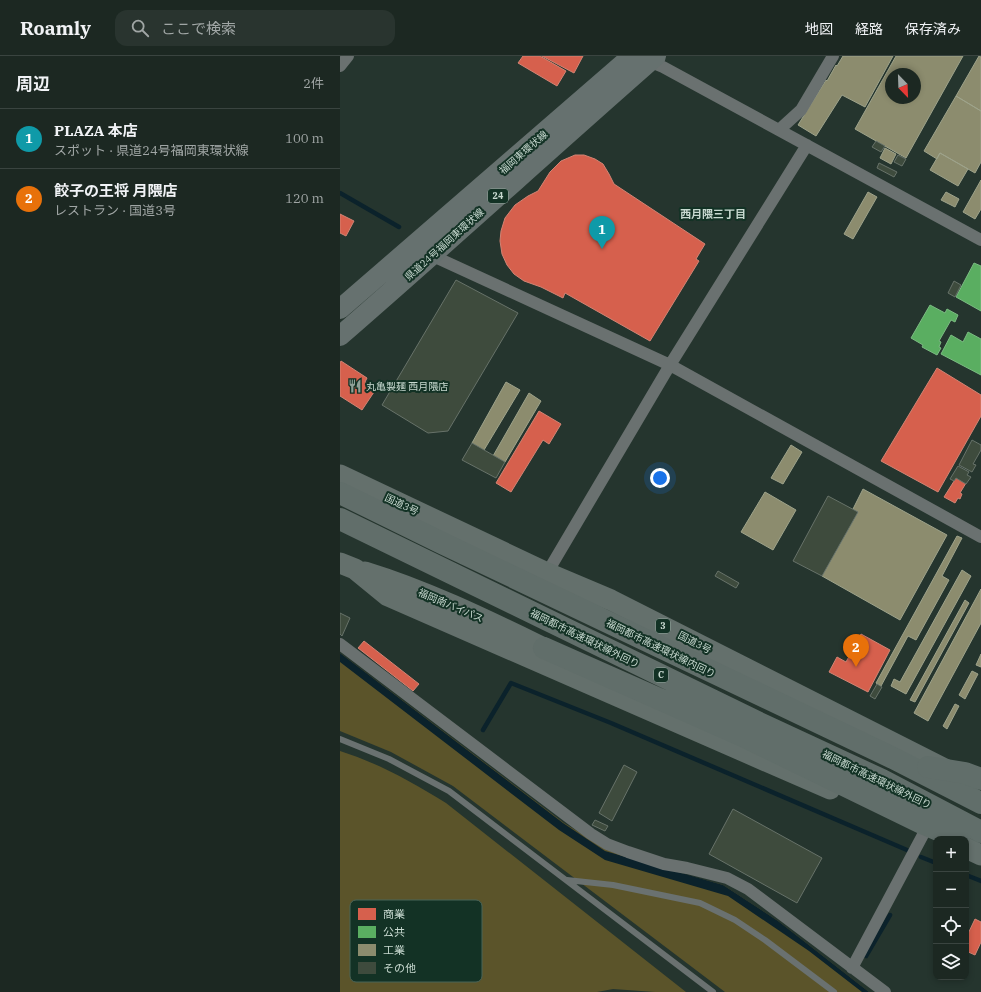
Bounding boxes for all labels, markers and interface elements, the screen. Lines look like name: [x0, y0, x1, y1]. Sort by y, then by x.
search box: [115, 10, 395, 46]
text: Roamly: [20, 16, 91, 40]
icon: search: [129, 17, 151, 39]
text: ここで検索: [161, 19, 236, 38]
text: 地図: [805, 20, 833, 38]
text: 経路: [855, 20, 883, 38]
text: 保存済み: [905, 20, 961, 38]
north arrow: [885, 68, 921, 104]
text: 周辺: [16, 73, 50, 95]
text: 2件: [303, 75, 324, 92]
text: PLAZA 本店: [54, 121, 138, 140]
street label: 福岡東環状線: [496, 128, 550, 177]
text: 1: [25, 130, 33, 147]
text: 100 m: [285, 130, 324, 147]
text: スポット · 県道24号福岡東環状線: [54, 142, 249, 159]
text: 餃子の王将 月隈店: [54, 181, 177, 200]
road number: 24: [488, 189, 508, 203]
text: 2: [25, 190, 33, 207]
text: 120 m: [285, 190, 324, 207]
text: レストラン · 国道3号: [54, 202, 176, 219]
street label: 県道24号福岡東環状線: [402, 205, 487, 283]
district label: 西月隈三丁目: [680, 207, 746, 221]
pin: 1: [589, 216, 615, 249]
restaurant icon: 丸亀製麺 西月隈店: [347, 378, 363, 394]
place label: 丸亀製麺 西月隈店: [366, 380, 448, 393]
your location: [650, 468, 670, 488]
street label: 国道3号: [383, 491, 421, 518]
street label: 福岡南バイパス: [416, 586, 485, 625]
street label: 福岡都市高速環状線外回り: [528, 606, 642, 671]
street label: 福岡都市高速環状線内回り: [604, 616, 718, 681]
road number: 3: [656, 619, 670, 633]
street label: 国道3号: [676, 628, 714, 656]
pin: 2: [843, 634, 869, 667]
road number: C: [654, 668, 668, 682]
street label: 福岡都市高速環状線外回り: [820, 747, 934, 812]
map controls: [933, 836, 969, 980]
button: +: [933, 836, 969, 872]
button: −: [933, 872, 969, 908]
legend: [350, 900, 482, 982]
text: 商業: [383, 907, 405, 921]
button: locate: [933, 908, 969, 944]
text: 公共: [383, 925, 405, 939]
text: 工業: [383, 943, 405, 957]
button: layers: [933, 944, 969, 980]
text: その他: [383, 961, 416, 975]

